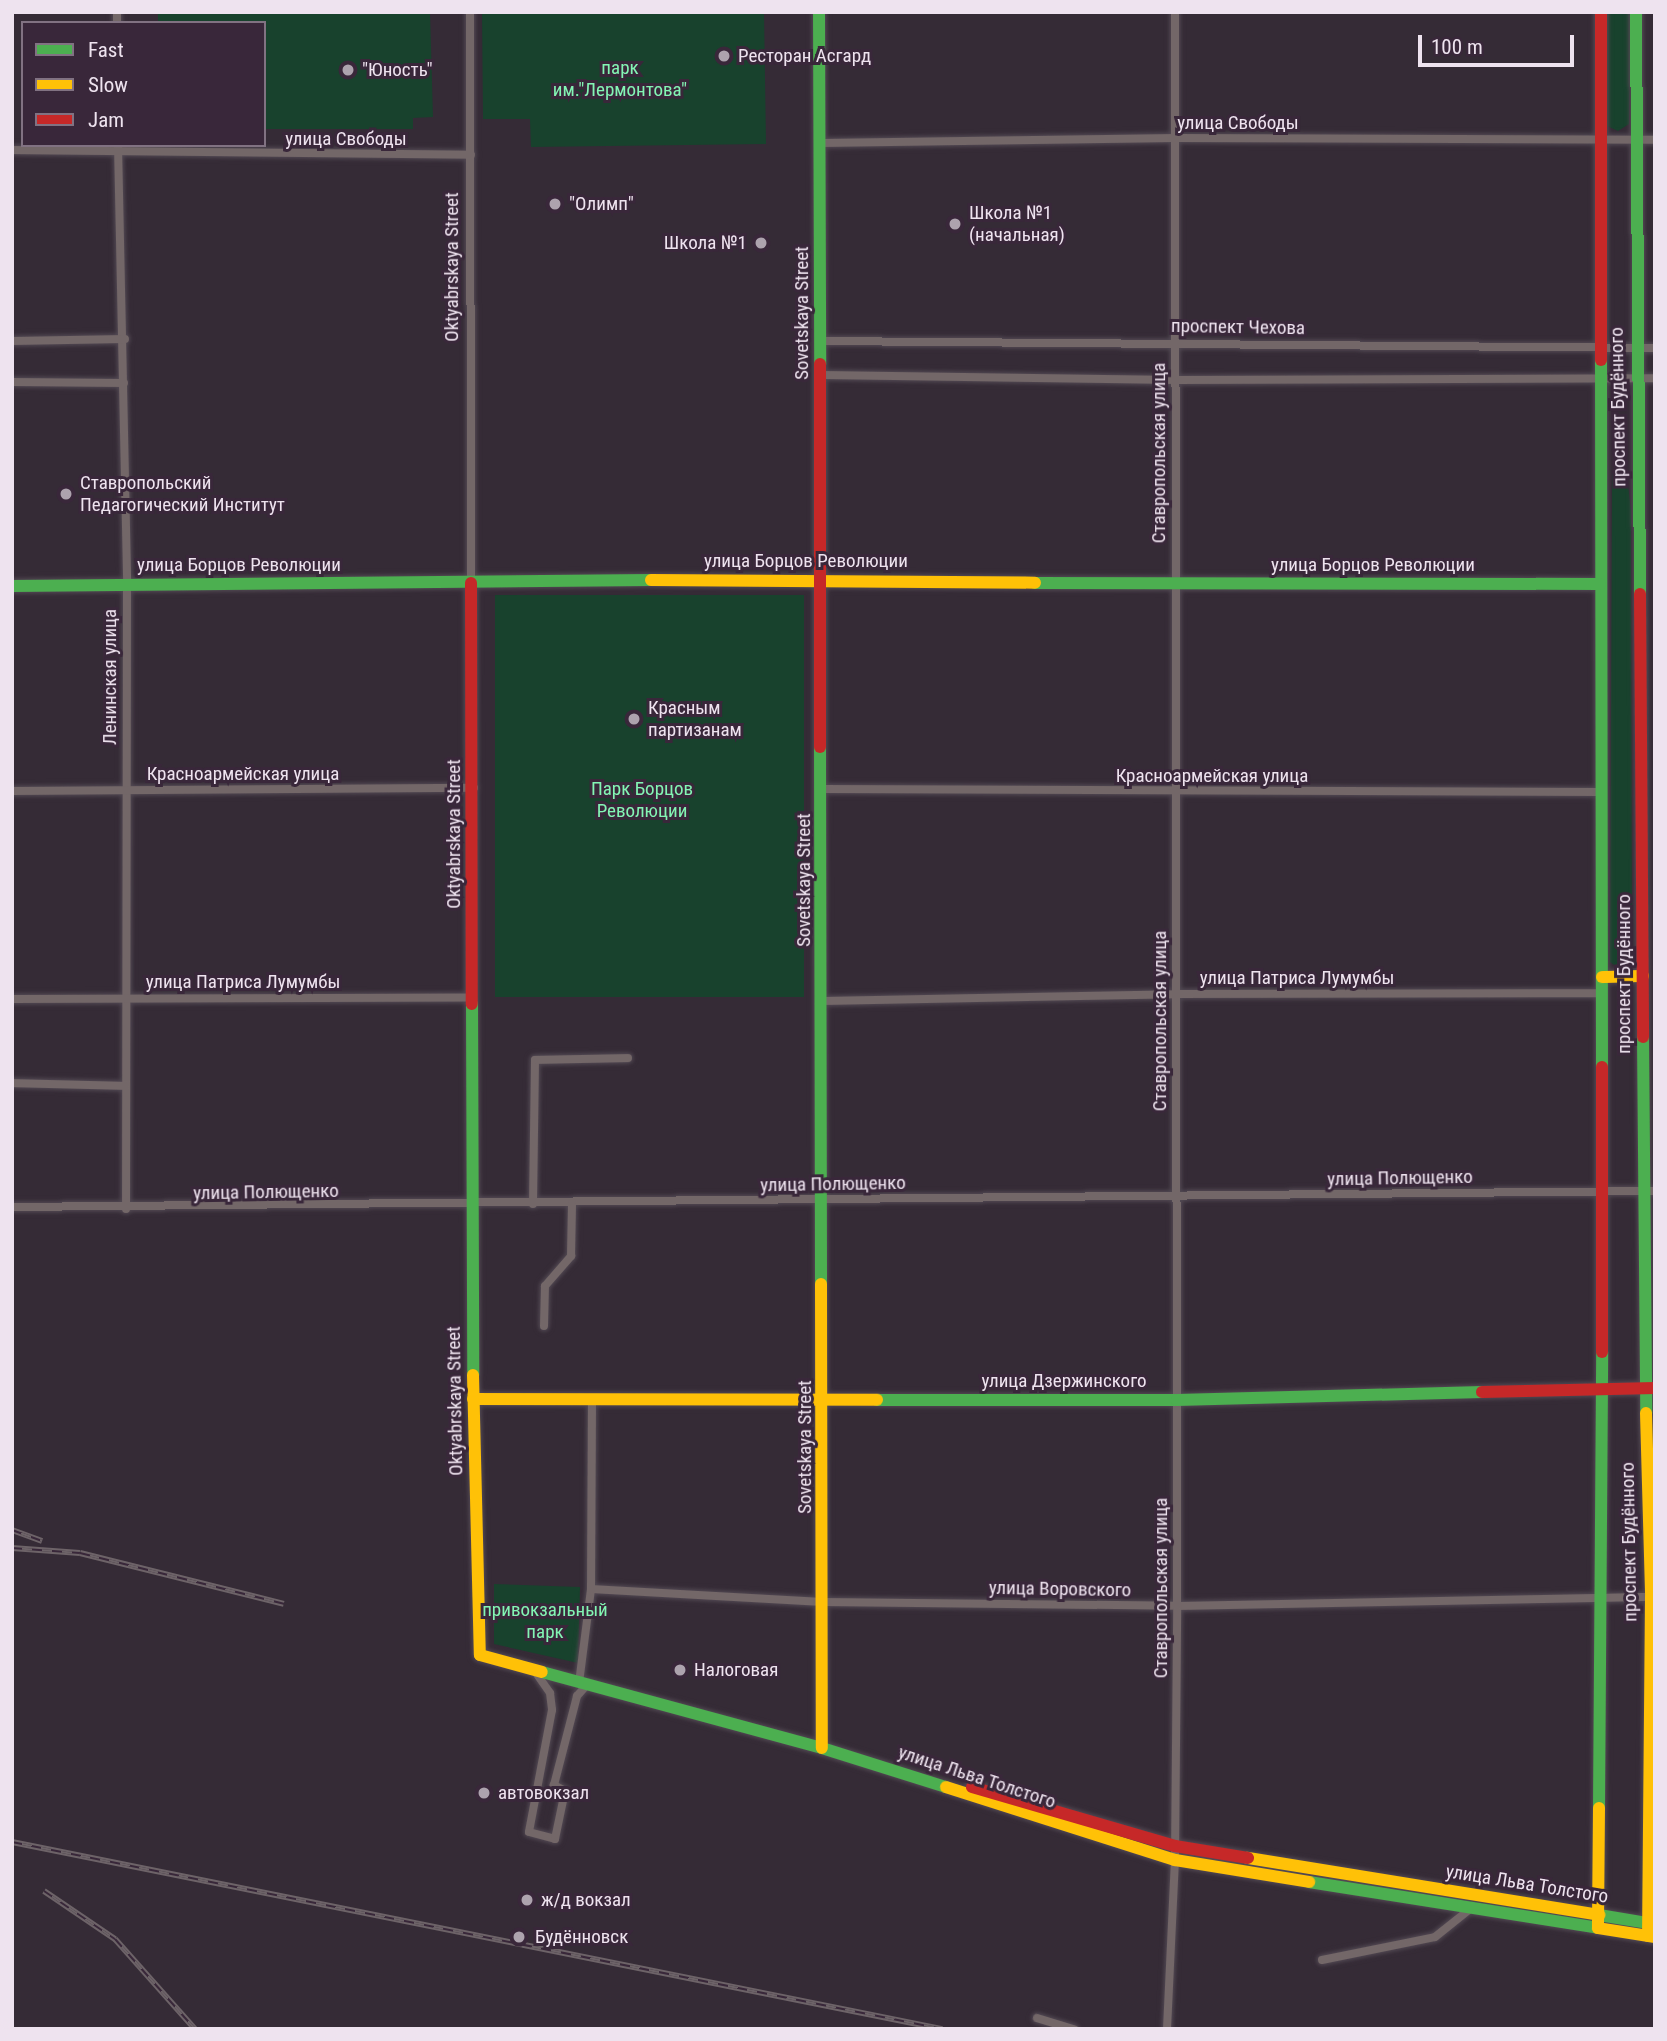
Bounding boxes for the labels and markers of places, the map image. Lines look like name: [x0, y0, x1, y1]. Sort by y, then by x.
place label: Ресторан Асгард: [738, 45, 871, 67]
marker: Ресторан Асгард: [716, 48, 732, 64]
place label: "Юность": [362, 59, 433, 81]
marker: "Юность": [340, 62, 356, 78]
place label: "Олимп": [569, 193, 634, 215]
marker: "Олимп": [547, 196, 563, 212]
place label: Школа №1 (начальная): [969, 202, 1065, 246]
marker: Школа №1 (начальная): [947, 216, 963, 232]
place label: Школа №1: [664, 232, 747, 254]
marker: Школа №1: [753, 235, 769, 251]
place label: Ставропольский Педагогический Институт: [80, 472, 285, 516]
marker: Ставропольский Педагогический Институт: [58, 486, 74, 502]
place label: Красным партизанам: [648, 697, 742, 741]
marker: Красным партизанам: [626, 711, 642, 727]
place label: Налоговая: [694, 1659, 778, 1681]
marker: Налоговая: [672, 1662, 688, 1678]
place label: автовокзал: [498, 1782, 589, 1804]
marker: автовокзал: [476, 1785, 492, 1801]
place label: ж/д вокзал: [541, 1889, 631, 1911]
marker: ж/д вокзал: [519, 1892, 535, 1908]
place label: Будённовск: [535, 1926, 628, 1948]
marker: Будённовск: [509, 1927, 529, 1947]

